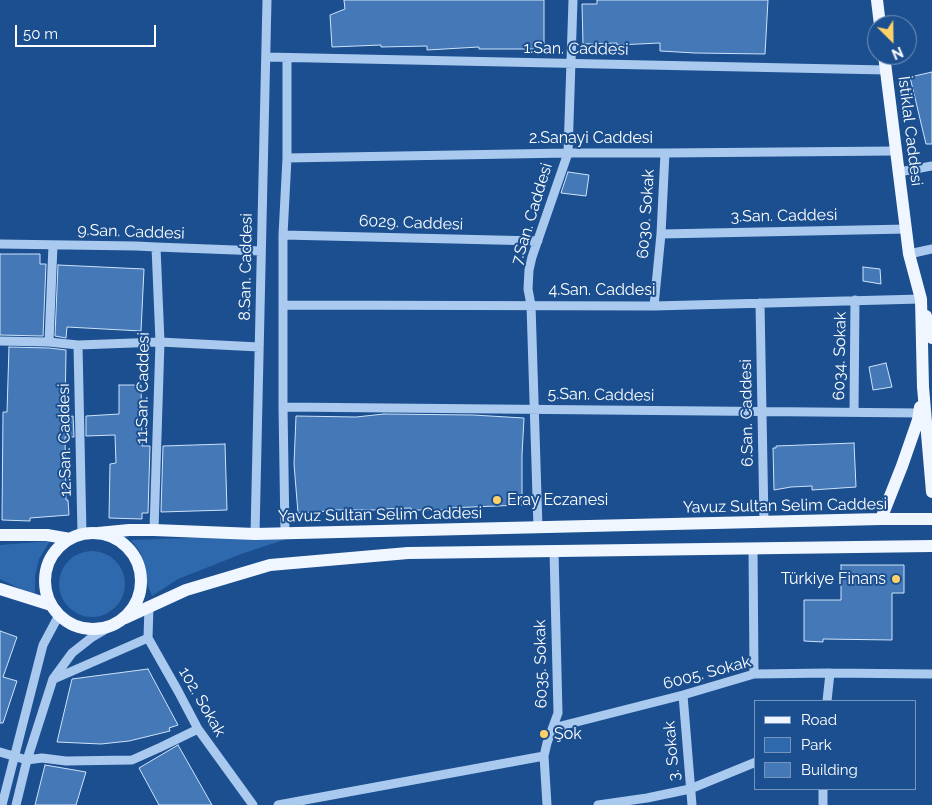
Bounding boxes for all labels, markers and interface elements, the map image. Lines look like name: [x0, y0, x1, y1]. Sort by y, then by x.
scale bar: [18, 15, 159, 47]
north arrow: [867, 15, 917, 65]
text: 50 m: [23, 25, 58, 43]
street label: 1.San. Caddesi: [523, 38, 629, 60]
text: N: [889, 43, 906, 62]
street label: İstiklal Caddesi: [894, 75, 926, 187]
street label: 2.Sanayi Caddesi: [529, 128, 653, 148]
street label: 7.San. Caddesi: [507, 161, 557, 267]
street label: 6030. Sokak: [633, 169, 659, 259]
street label: 3.San. Caddesi: [731, 205, 837, 227]
street label: 6029. Caddesi: [358, 212, 464, 234]
street label: 8.San. Caddesi: [235, 213, 257, 321]
street label: 9.San. Caddesi: [77, 221, 185, 243]
street label: 4.San. Caddesi: [549, 280, 655, 300]
street label: 6034. Sokak: [830, 311, 850, 401]
street label: 11.San. Caddesi: [132, 332, 154, 444]
street label: 6.San. Caddesi: [736, 359, 758, 467]
street label: 12.San. Caddesi: [54, 383, 76, 497]
street label: 5.San. Caddesi: [547, 384, 655, 406]
place label: Eray Eczanesi: [507, 490, 608, 510]
marker: Eray Eczanesi: [491, 494, 503, 506]
street label: Yavuz Sultan Selim Caddesi: [683, 495, 887, 517]
street label: Yavuz Sultan Selim Caddesi: [278, 504, 482, 526]
place label: Türkiye Finans: [781, 569, 886, 589]
marker: Türkiye Finans: [890, 573, 902, 585]
street label: 6035. Sokak: [531, 619, 551, 709]
street label: 6005. Sokak: [661, 652, 753, 694]
street label: 102. Sokak: [174, 664, 230, 740]
legend: [754, 700, 917, 790]
text: Road: [801, 711, 837, 729]
street label: 3. Sokak: [660, 720, 684, 782]
place label: Şok: [554, 724, 582, 744]
marker: Şok: [538, 728, 550, 740]
text: Park: [801, 736, 832, 754]
text: Building: [801, 761, 858, 779]

